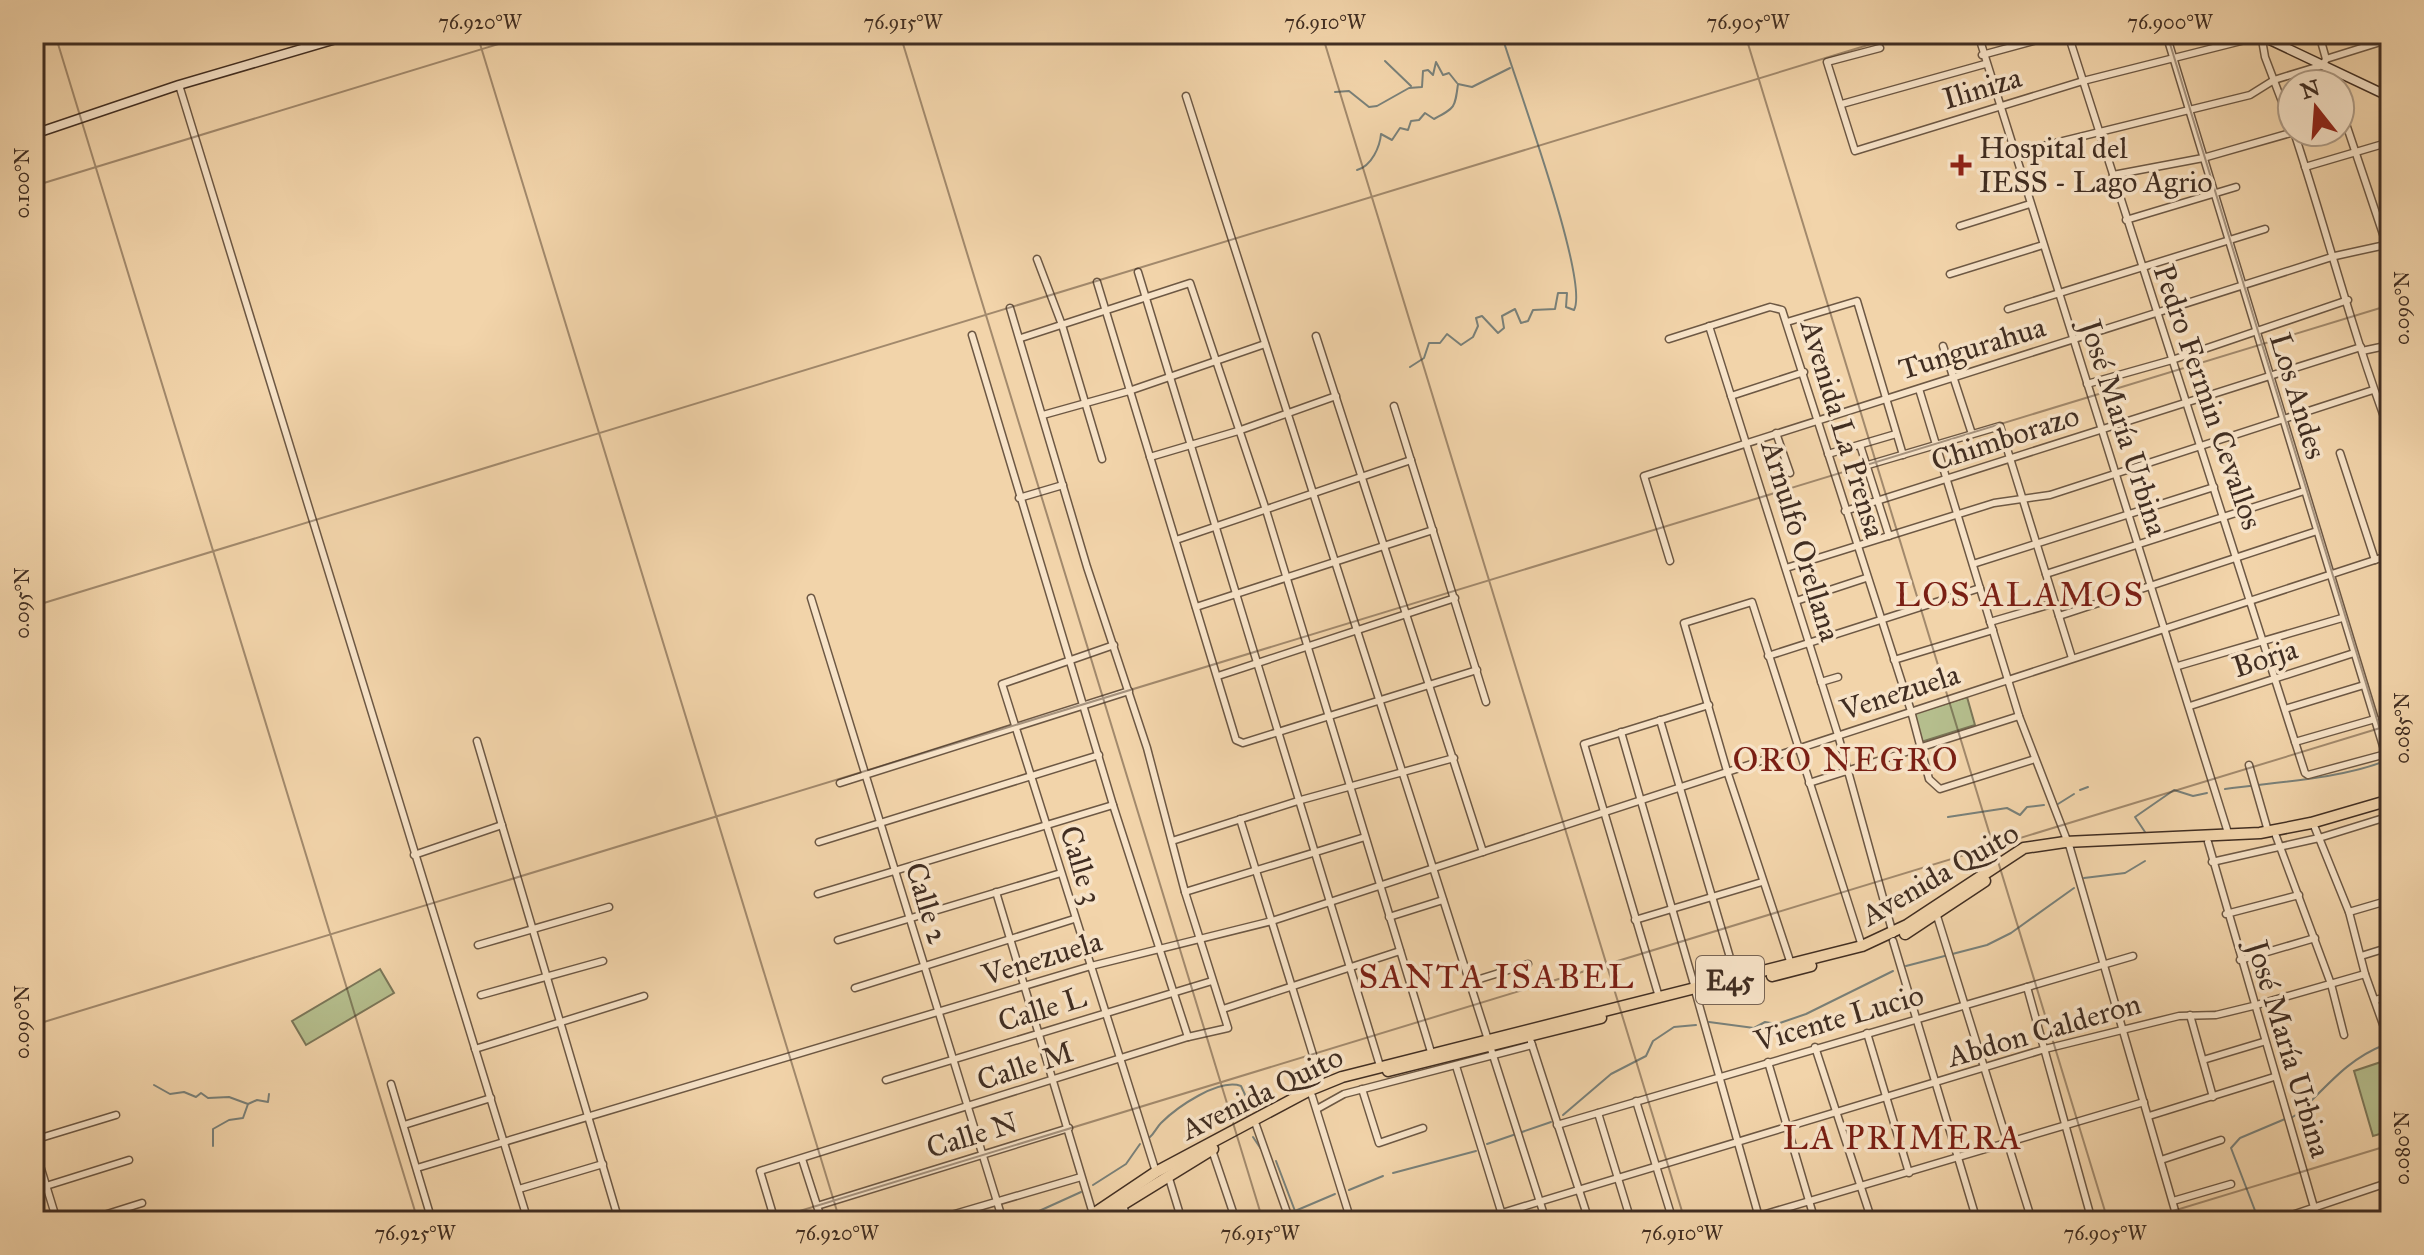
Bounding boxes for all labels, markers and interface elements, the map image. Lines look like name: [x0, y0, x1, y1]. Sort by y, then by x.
text: 76.920°W: [438, 10, 523, 34]
text: 76.915°W: [864, 10, 943, 34]
text: 76.910°W: [1284, 10, 1367, 34]
text: 76.905°W: [1707, 10, 1790, 34]
text: 76.900°W: [2127, 10, 2214, 34]
street label: Iliniza: [1938, 59, 2026, 117]
north arrow: [2276, 68, 2356, 148]
text: N: [2297, 74, 2323, 105]
place label: Hospital del IESS - Lago Agrio: [1979, 130, 2213, 200]
text: 0.100°N: [10, 147, 34, 219]
marker: Hospital del IESS - Lago Agrio: [1950, 154, 1972, 176]
street label: Pedro Fermin Cevallos: [2146, 260, 2270, 534]
text: 0.090°N: [2390, 271, 2414, 345]
street label: Tungurahua: [1894, 309, 2050, 387]
street label: José María Urbina: [2071, 313, 2176, 541]
street label: Avenida La Prensa: [1792, 314, 1893, 543]
street label: Los Andes: [2262, 329, 2334, 463]
street label: Chimborazo: [1926, 397, 2084, 479]
street label: Arnulfo Orellana: [1753, 435, 1849, 646]
text: 0.095°N: [10, 567, 34, 639]
district label: LOS ALAMOS: [1895, 574, 2145, 615]
street label: Borja: [2228, 631, 2302, 685]
street label: Venezuela: [1835, 656, 1964, 728]
text: 0.085°N: [2390, 692, 2414, 764]
district label: ORO NEGRO: [1732, 739, 1960, 780]
street label: Avenida Quito: [1853, 815, 2025, 934]
street label: Calle 3: [1052, 821, 1110, 909]
street label: Calle 2: [898, 858, 956, 948]
street label: Venezuela: [977, 923, 1106, 994]
street label: José María Urbina: [2238, 933, 2339, 1162]
district label: SANTA ISABEL: [1359, 956, 1635, 997]
road number: E45: [1696, 956, 1764, 1004]
street label: Vicente Lucio: [1749, 977, 1928, 1060]
street label: Calle L: [994, 979, 1090, 1039]
text: 0.090°N: [10, 985, 34, 1059]
street label: Abdon Calderon: [1941, 985, 2145, 1075]
street label: Calle M: [972, 1034, 1078, 1098]
street label: Avenida Quito: [1174, 1038, 1349, 1148]
street label: Calle N: [922, 1104, 1022, 1166]
text: 0.080°N: [2390, 1111, 2414, 1185]
district label: LA PRIMERA: [1783, 1117, 2023, 1158]
text: 76.925°W: [375, 1221, 457, 1245]
text: 76.920°W: [795, 1221, 880, 1245]
text: 76.915°W: [1221, 1221, 1300, 1245]
text: 76.910°W: [1641, 1221, 1724, 1245]
text: 76.905°W: [2064, 1221, 2147, 1245]

